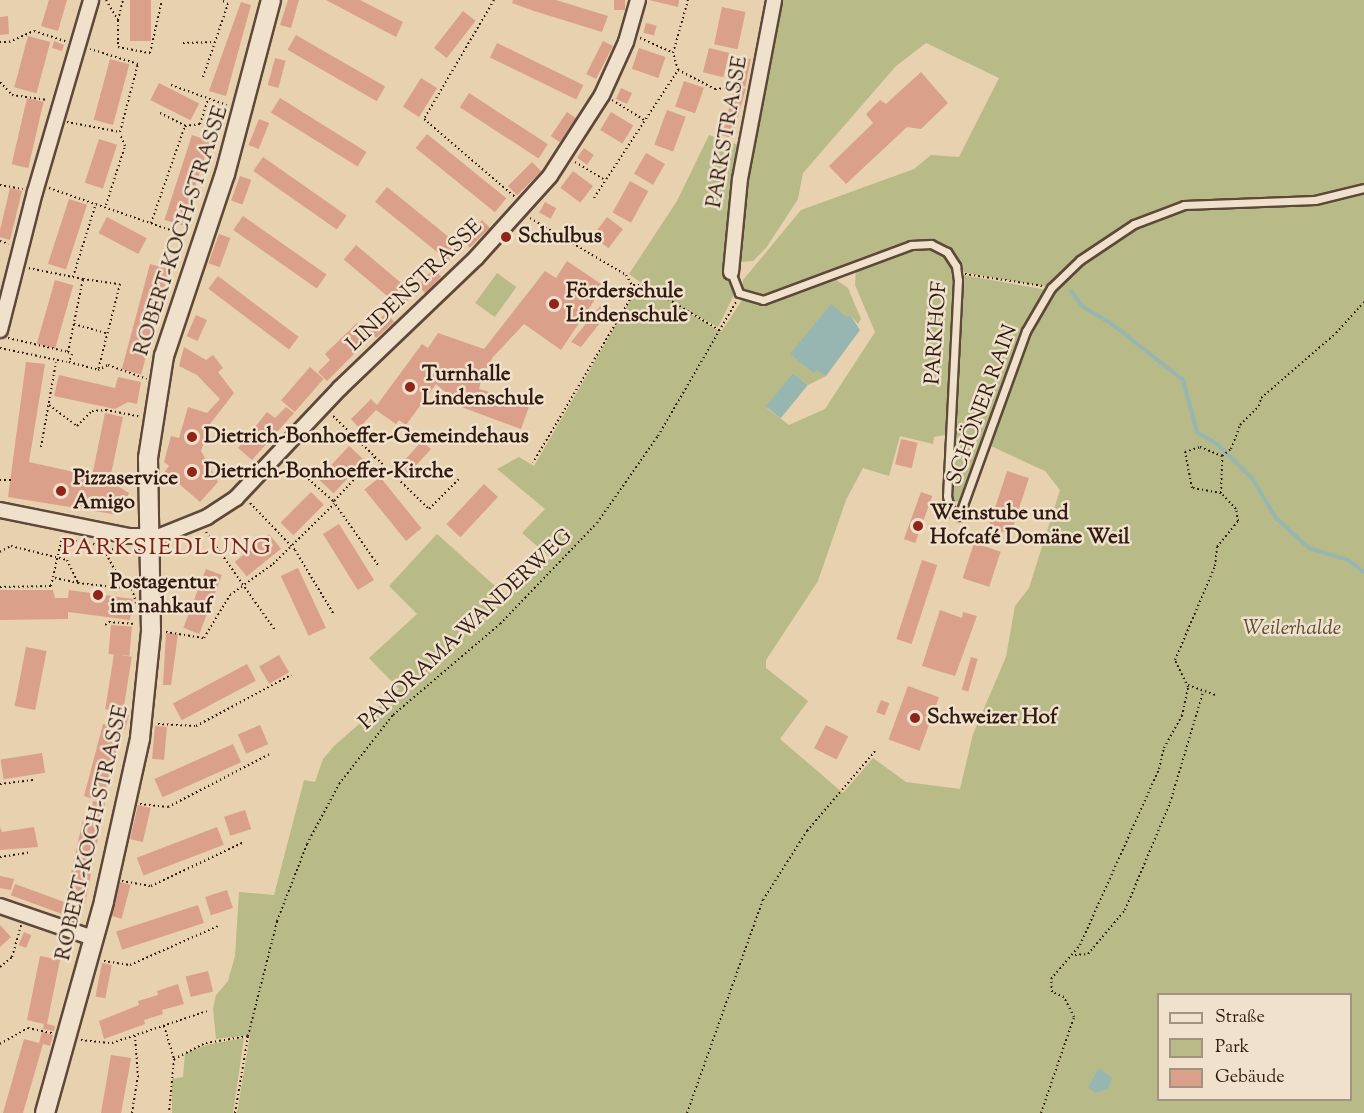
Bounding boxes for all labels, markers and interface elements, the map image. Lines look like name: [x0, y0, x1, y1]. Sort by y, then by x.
street label: PARKSTRASSE: [702, 54, 754, 210]
street label: ROBERT-KOCH-STRASSE: [130, 103, 234, 359]
street label: LINDENSTRASSE: [342, 215, 488, 357]
place label: Schulbus: [518, 224, 602, 250]
marker: Schulbus: [499, 230, 513, 244]
place label: Förderschule Lindenschule: [566, 279, 688, 329]
street label: PARKHOF: [921, 281, 953, 385]
marker: Förderschule Lindenschule: [547, 297, 561, 311]
street label: SCHÖNER RAIN: [942, 322, 1024, 488]
place label: Turnhalle Lindenschule: [422, 362, 544, 412]
marker: Turnhalle Lindenschule: [403, 380, 417, 394]
place label: Dietrich-Bonhoeffer-Gemeindehaus: [204, 424, 529, 450]
marker: Dietrich-Bonhoeffer-Gemeindehaus: [185, 430, 199, 444]
place label: Dietrich-Bonhoeffer-Kirche: [204, 459, 454, 485]
marker: Dietrich-Bonhoeffer-Kirche: [185, 465, 199, 479]
place label: Pizzaservice Amigo: [73, 466, 178, 516]
marker: Pizzaservice Amigo: [54, 484, 68, 498]
place label: Weinstube und Hofcafé Domäne Weil: [930, 501, 1130, 551]
marker: Weinstube und Hofcafé Domäne Weil: [911, 519, 925, 533]
street label: PANORAMA-WANDERWEG: [354, 524, 578, 736]
district label: PARKSIEDLUNG: [62, 535, 272, 563]
place label: Postagentur im nahkauf: [110, 570, 217, 620]
marker: Postagentur im nahkauf: [91, 588, 105, 602]
park label: Weilerhalde: [1243, 616, 1341, 642]
street label: ROBERT-KOCH-STRASSE: [51, 703, 135, 963]
place label: Schweizer Hof: [927, 705, 1057, 731]
marker: Schweizer Hof: [908, 711, 922, 725]
legend: [1157, 993, 1352, 1101]
text: Straße: [1215, 1005, 1265, 1031]
text: Park: [1215, 1035, 1249, 1061]
text: Gebäude: [1215, 1065, 1285, 1091]

